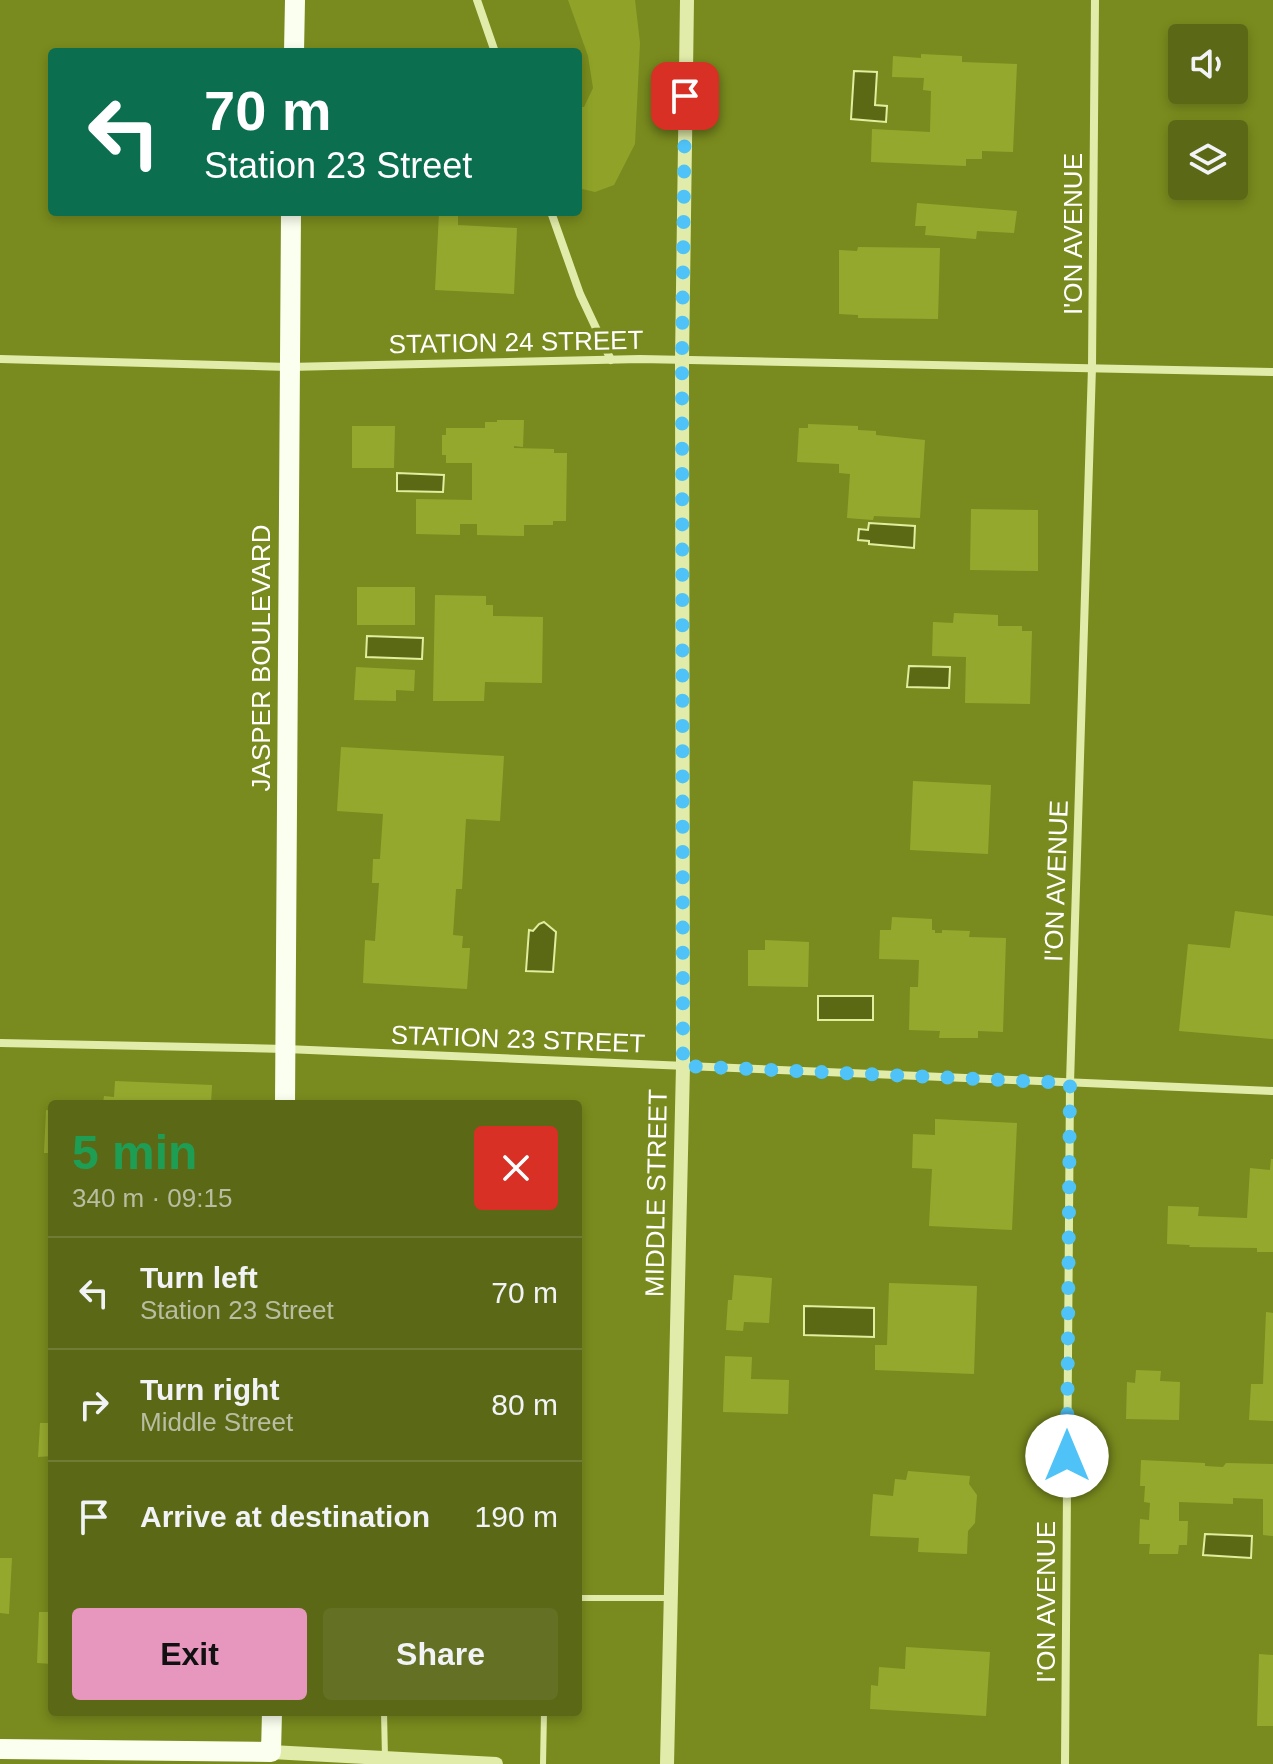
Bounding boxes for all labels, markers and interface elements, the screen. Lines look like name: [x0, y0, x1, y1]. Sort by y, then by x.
map controls: [1168, 24, 1248, 200]
button: sound: [1168, 24, 1248, 104]
pin: [651, 62, 719, 130]
icon: arrive: [663, 74, 707, 118]
text: 70 m: [204, 79, 332, 142]
icon: left: [72, 80, 176, 184]
button: layers: [1168, 120, 1248, 200]
text: Station 23 Street: [204, 145, 472, 186]
street label: I'ON AVENUE: [1058, 153, 1088, 315]
street label: STATION 24 STREET: [388, 325, 644, 359]
street label: JASPER BOULEVARD: [246, 525, 276, 791]
street label: I'ON AVENUE: [1038, 800, 1074, 962]
street label: STATION 23 STREET: [390, 1020, 646, 1058]
street label: MIDDLE STREET: [639, 1089, 673, 1297]
text: 5 min: [72, 1126, 197, 1179]
button: close: [474, 1126, 558, 1210]
text: 340 m · 09:15: [72, 1183, 232, 1213]
text: Turn left: [140, 1261, 258, 1294]
icon: left: [72, 1271, 116, 1315]
text: 70 m: [491, 1276, 558, 1309]
text: Station 23 Street: [140, 1295, 334, 1325]
text: Turn right: [140, 1373, 279, 1406]
icon: right: [72, 1383, 116, 1427]
text: 80 m: [491, 1388, 558, 1421]
text: Middle Street: [140, 1407, 293, 1437]
position arrow: [1025, 1414, 1109, 1498]
icon: arrive: [72, 1495, 116, 1539]
text: Arrive at destination: [140, 1500, 430, 1533]
text: 190 m: [475, 1500, 558, 1533]
street label: I'ON AVENUE: [1031, 1521, 1061, 1683]
button: Exit: [72, 1608, 307, 1700]
button: Share: [323, 1608, 558, 1700]

